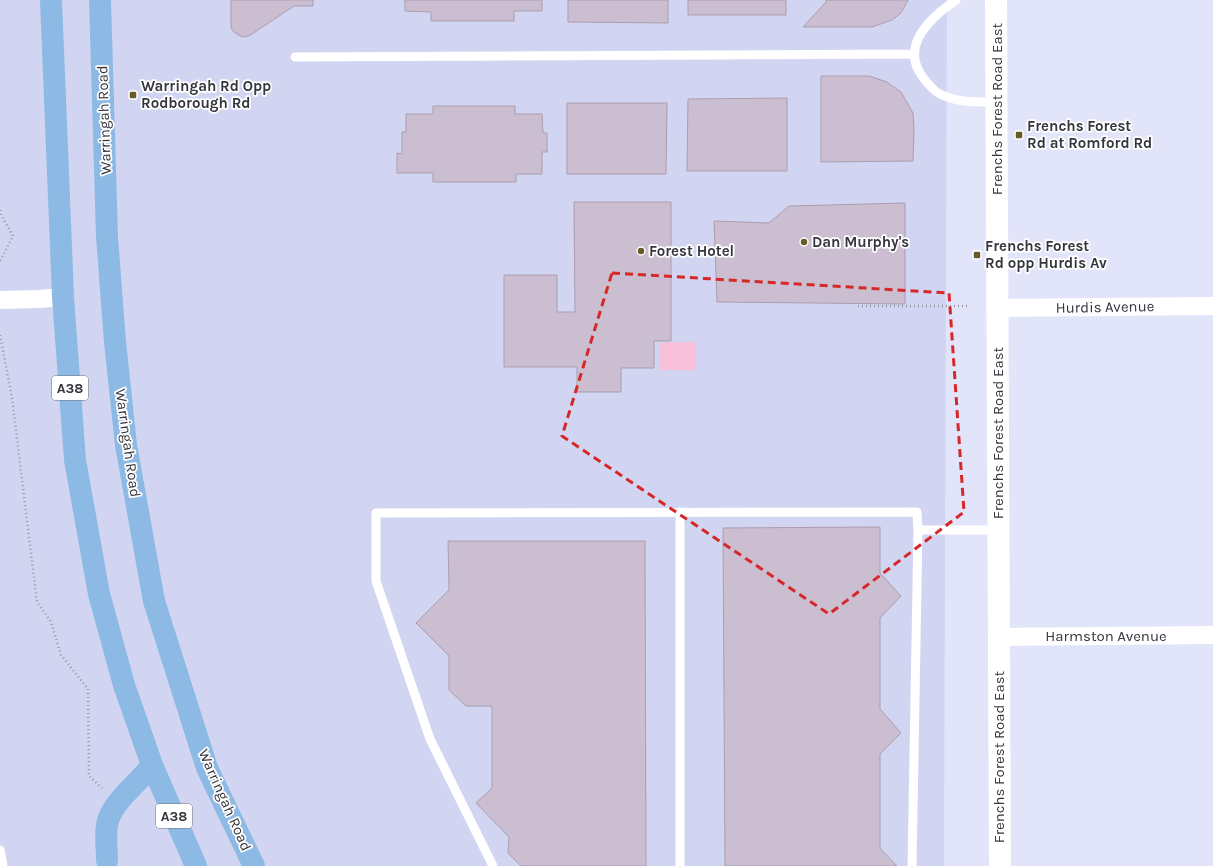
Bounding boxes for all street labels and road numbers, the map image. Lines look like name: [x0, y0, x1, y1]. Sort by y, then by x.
street label: Frenchs Forest Road East: [988, 22, 1006, 195]
street label: Warringah Road: [93, 65, 115, 175]
street label: Hurdis Avenue: [1055, 297, 1155, 317]
street label: Frenchs Forest Road East: [989, 346, 1007, 519]
road number: A38: [52, 376, 88, 400]
street label: Warringah Road: [111, 388, 145, 498]
street label: Harmston Avenue: [1045, 627, 1167, 645]
street label: Frenchs Forest Road East: [990, 670, 1008, 843]
street label: Warringah Road: [195, 746, 255, 854]
road number: A38: [156, 804, 192, 828]

